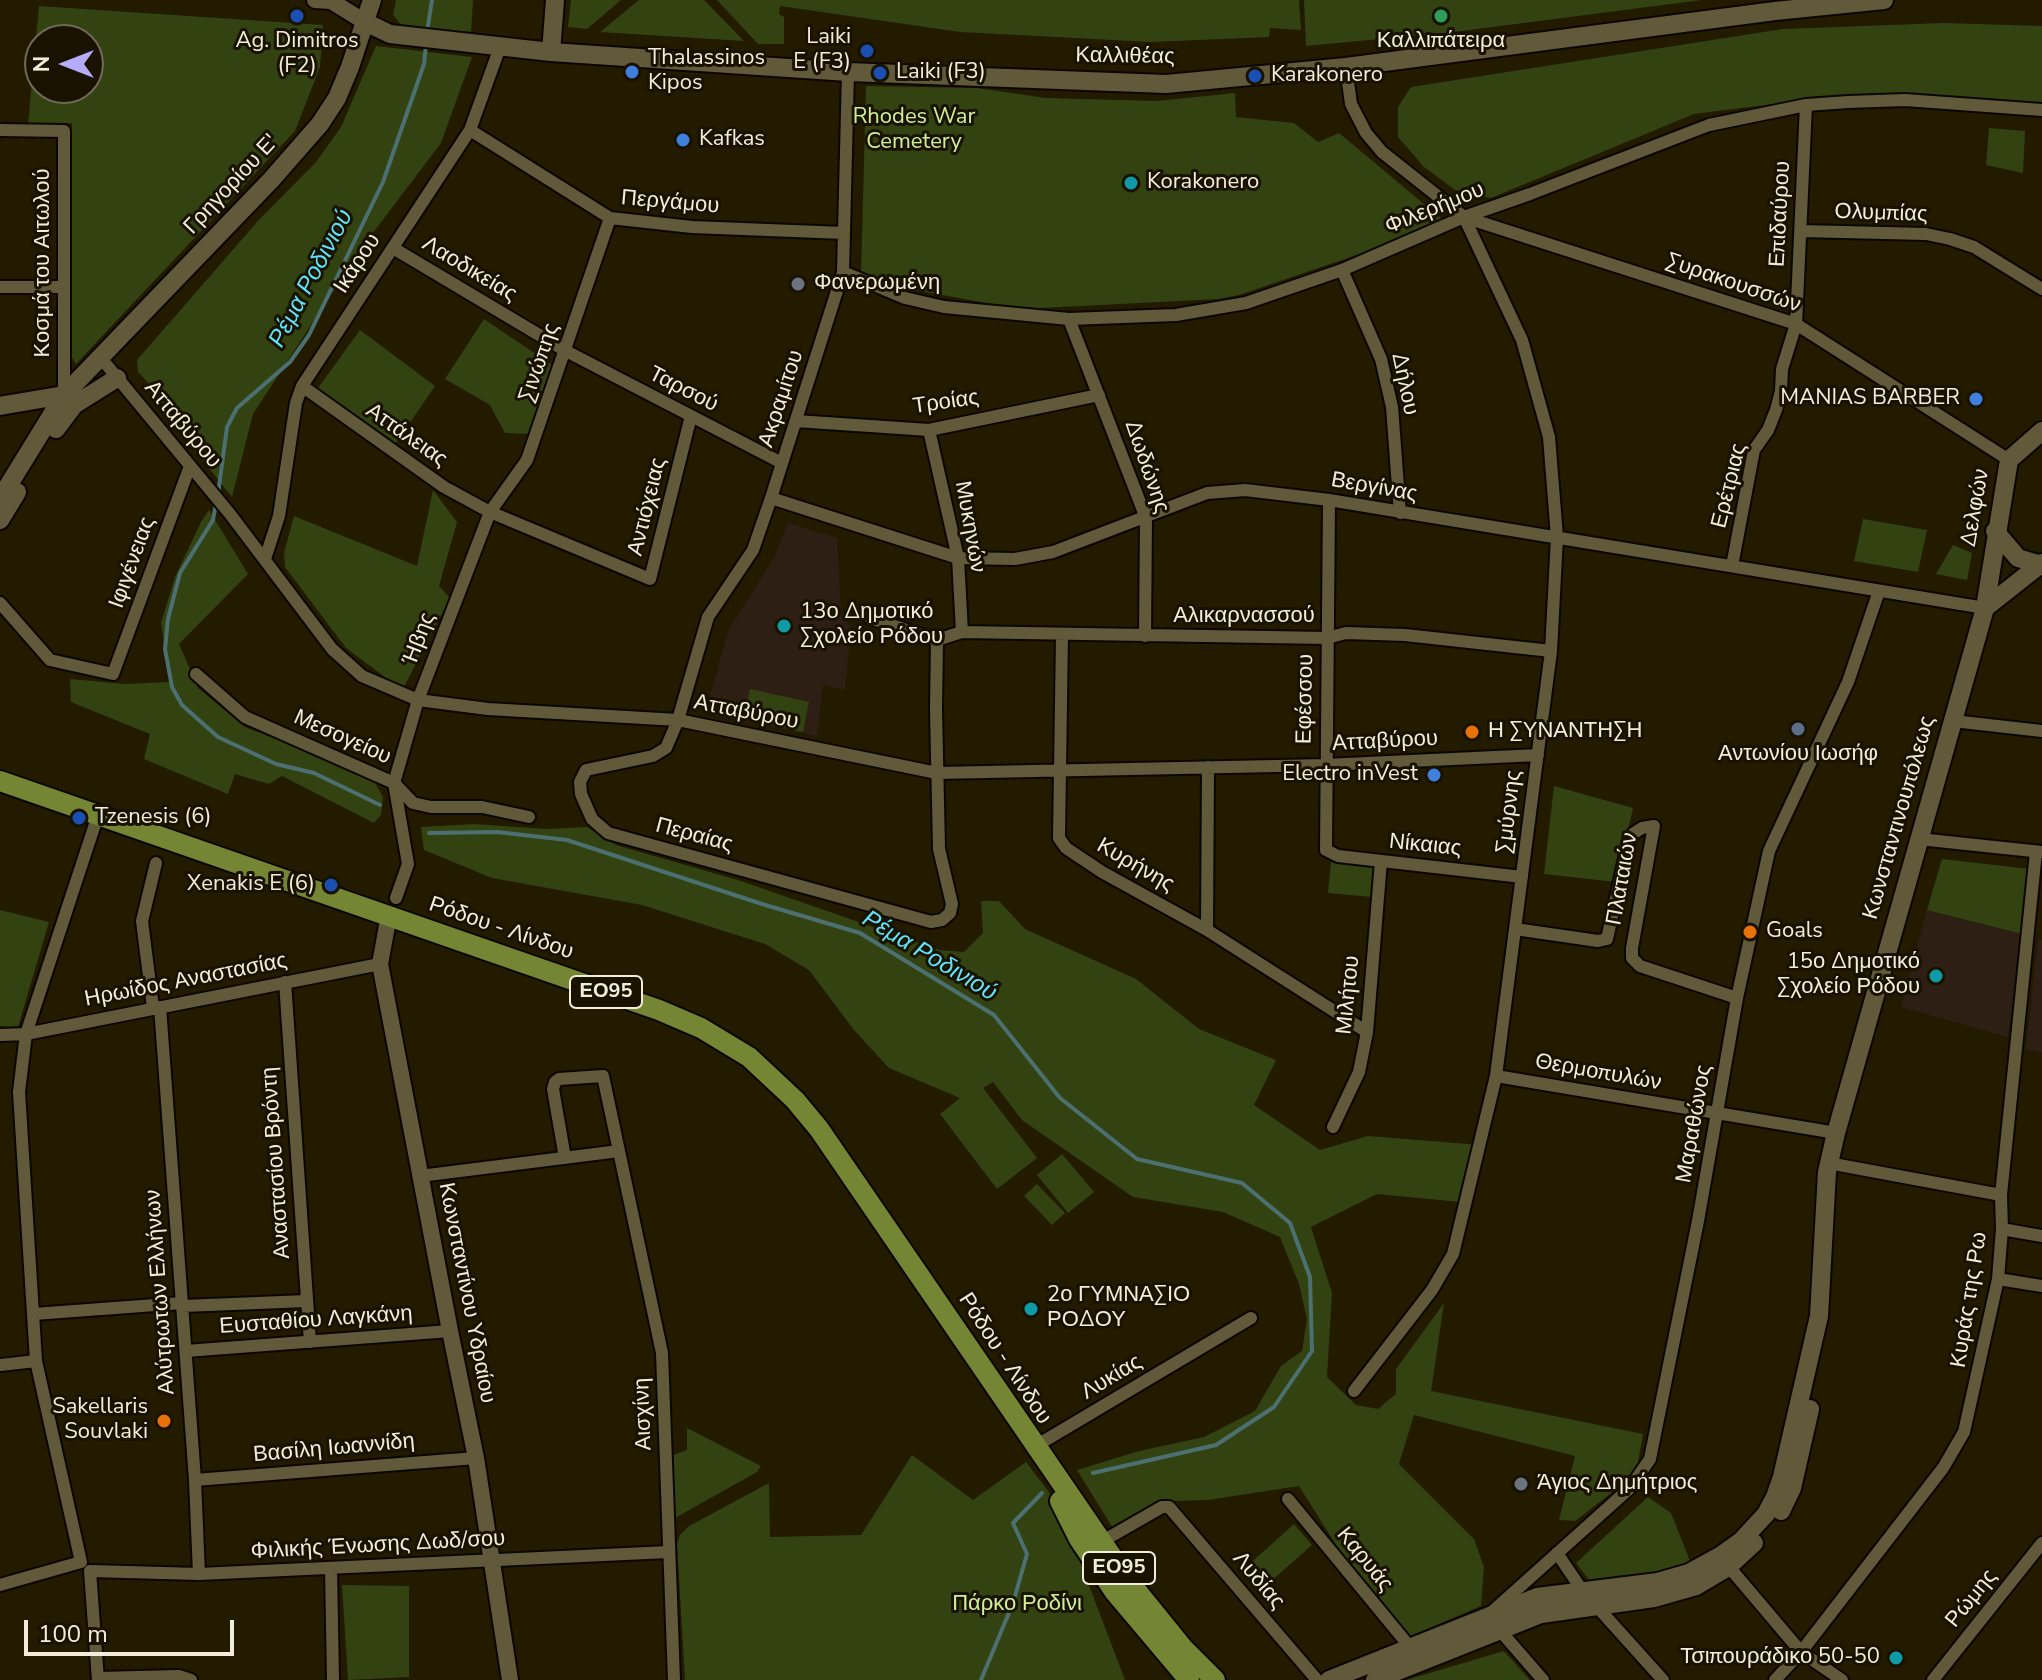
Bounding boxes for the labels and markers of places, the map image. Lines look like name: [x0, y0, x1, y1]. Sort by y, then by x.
marker: Ag. Dimitros (F2): [288, 7, 306, 25]
marker: Καλλιπάτειρα: [1432, 7, 1450, 25]
place label: Laiki E (F3): [793, 25, 851, 76]
place label: Ag. Dimitros (F2): [235, 29, 359, 80]
place label: Καλλιπάτειρα: [1377, 29, 1505, 55]
marker: Laiki E (F3): [858, 42, 876, 60]
place label: Thalassinos Kipos: [648, 46, 765, 98]
place label: Laiki (F3): [896, 60, 986, 86]
marker: Thalassinos Kipos: [623, 63, 641, 81]
place label: Karakonero: [1271, 63, 1383, 89]
marker: Laiki (F3): [871, 64, 889, 82]
marker: Karakonero: [1246, 67, 1264, 85]
place label: Kafkas: [699, 127, 765, 153]
marker: Kafkas: [674, 131, 692, 149]
place label: Korakonero: [1147, 170, 1259, 196]
marker: Korakonero: [1122, 174, 1140, 192]
place label: Φανερωμένη: [814, 271, 940, 297]
marker: Φανερωμένη: [789, 275, 807, 293]
place label: MANIAS BARBER: [1780, 386, 1960, 412]
marker: MANIAS BARBER: [1967, 390, 1985, 408]
place label: 13ο Δημοτικό Σχολείο Ρόδου: [800, 600, 943, 652]
marker: 13ο Δημοτικό Σχολείο Ρόδου: [775, 617, 793, 635]
place label: Η ΣΥΝΑΝΤΗΣΗ: [1488, 719, 1642, 745]
marker: Αντωνίου Ιωσήφ: [1789, 720, 1807, 738]
marker: Η ΣΥΝΑΝΤΗΣΗ: [1463, 723, 1481, 741]
place label: Αντωνίου Ιωσήφ: [1718, 742, 1878, 768]
place label: Electro inVest: [1282, 762, 1418, 788]
marker: Electro inVest: [1425, 766, 1443, 784]
place label: Tzenesis (6): [95, 805, 212, 831]
marker: Tzenesis (6): [70, 809, 88, 827]
place label: Xenakis E (6): [187, 872, 315, 898]
marker: Xenakis E (6): [322, 876, 340, 894]
place label: Goals: [1766, 919, 1823, 945]
marker: Goals: [1741, 923, 1759, 941]
place label: 15ο Δημοτικό Σχολείο Ρόδου: [1777, 950, 1920, 1002]
marker: 15ο Δημοτικό Σχολείο Ρόδου: [1927, 967, 1945, 985]
place label: 2ο ΓΥΜΝΑΣΙΟ ΡΟΔΟΥ: [1047, 1283, 1190, 1334]
marker: 2ο ΓΥΜΝΑΣΙΟ ΡΟΔΟΥ: [1022, 1300, 1040, 1318]
place label: Sakellaris Souvlaki: [52, 1395, 148, 1446]
marker: Sakellaris Souvlaki: [155, 1412, 173, 1430]
place label: Άγιος Δημήτριος: [1537, 1471, 1697, 1497]
marker: Άγιος Δημήτριος: [1512, 1475, 1530, 1493]
place label: Τσιπουράδικο 50-50: [1680, 1645, 1880, 1671]
marker: Τσιπουράδικο 50-50: [1887, 1649, 1905, 1667]

